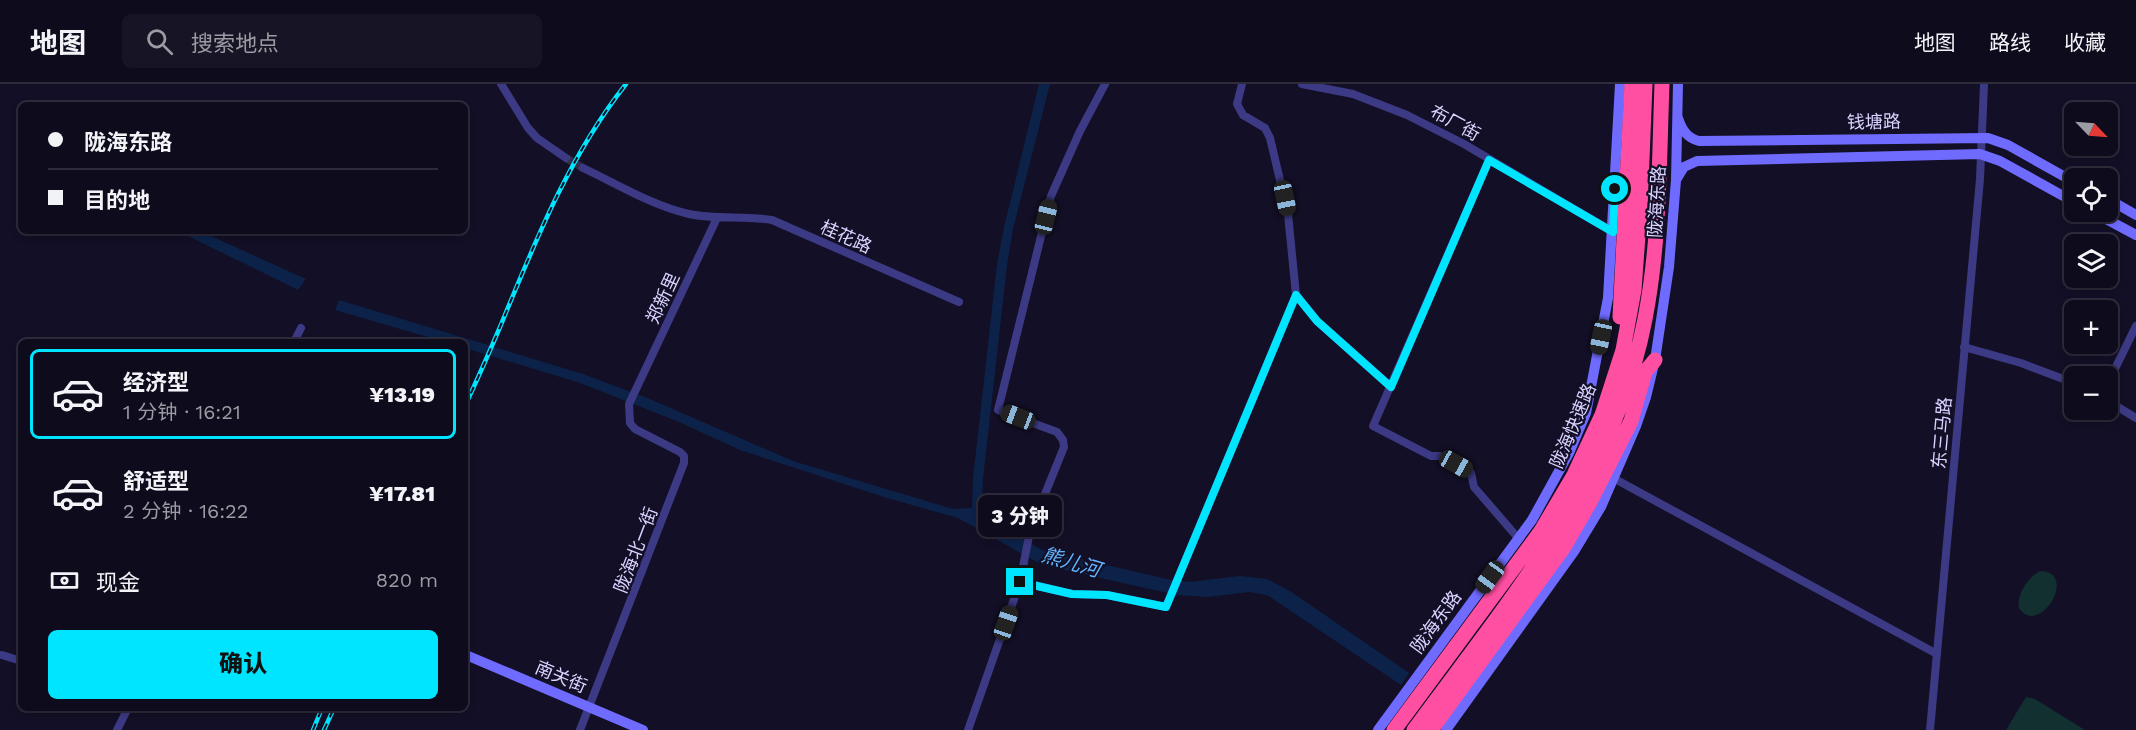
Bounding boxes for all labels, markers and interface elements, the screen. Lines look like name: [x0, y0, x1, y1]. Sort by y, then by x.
search box: [122, 14, 542, 68]
icon: search: [143, 25, 176, 58]
text: 地图: [30, 27, 86, 60]
text: 地图: [1914, 30, 1956, 55]
text: 路线: [1989, 30, 2031, 55]
text: 收藏: [2064, 30, 2106, 55]
text: 搜索地点: [191, 31, 279, 56]
street label: 布厂街: [1427, 100, 1484, 145]
north arrow: [2064, 102, 2118, 156]
map controls: [2064, 102, 2118, 420]
street label: 钱塘路: [1847, 111, 1901, 132]
text: 陇海东路: [84, 130, 172, 155]
street label: 陇海东路: [1644, 165, 1669, 238]
button: locate: [2064, 168, 2118, 222]
route start: [1601, 175, 1628, 202]
car: [1272, 179, 1298, 217]
text: 目的地: [84, 188, 150, 213]
car: [1033, 197, 1059, 237]
street label: 桂花路: [817, 216, 875, 257]
button: layers: [2064, 234, 2118, 288]
street label: 郑新里: [642, 269, 683, 327]
button: +: [2064, 300, 2118, 354]
car: [1588, 318, 1614, 356]
button: −: [2064, 366, 2118, 420]
icon: car: [51, 367, 105, 421]
text: 经济型: [123, 370, 189, 395]
street label: 陇海快速路: [1545, 380, 1600, 471]
text: ¥13.19: [369, 382, 435, 407]
street label: 东三马路: [1928, 396, 1955, 470]
text: 1 分钟 · 16:21: [123, 400, 241, 424]
car: [998, 402, 1038, 432]
car: [1436, 447, 1476, 481]
icon: car: [51, 466, 105, 520]
text: 舒适型: [123, 469, 189, 494]
text: ¥17.81: [369, 481, 435, 506]
callout: 3 分钟: [978, 495, 1062, 537]
text: 2 分钟 · 16:22: [123, 499, 248, 523]
street label: 陇海北一街: [610, 504, 661, 596]
text: 3 分钟: [991, 504, 1049, 528]
water label: 熊儿河: [1039, 542, 1107, 583]
car: [1472, 557, 1508, 597]
icon: cash: [48, 564, 81, 597]
text: 820 m: [376, 568, 438, 592]
route end: [1006, 568, 1033, 595]
text: 现金: [96, 570, 140, 595]
street label: 陇海东路: [1406, 586, 1465, 657]
car: [992, 603, 1020, 643]
button: 确认: [48, 630, 438, 699]
street label: 南关街: [532, 656, 590, 697]

